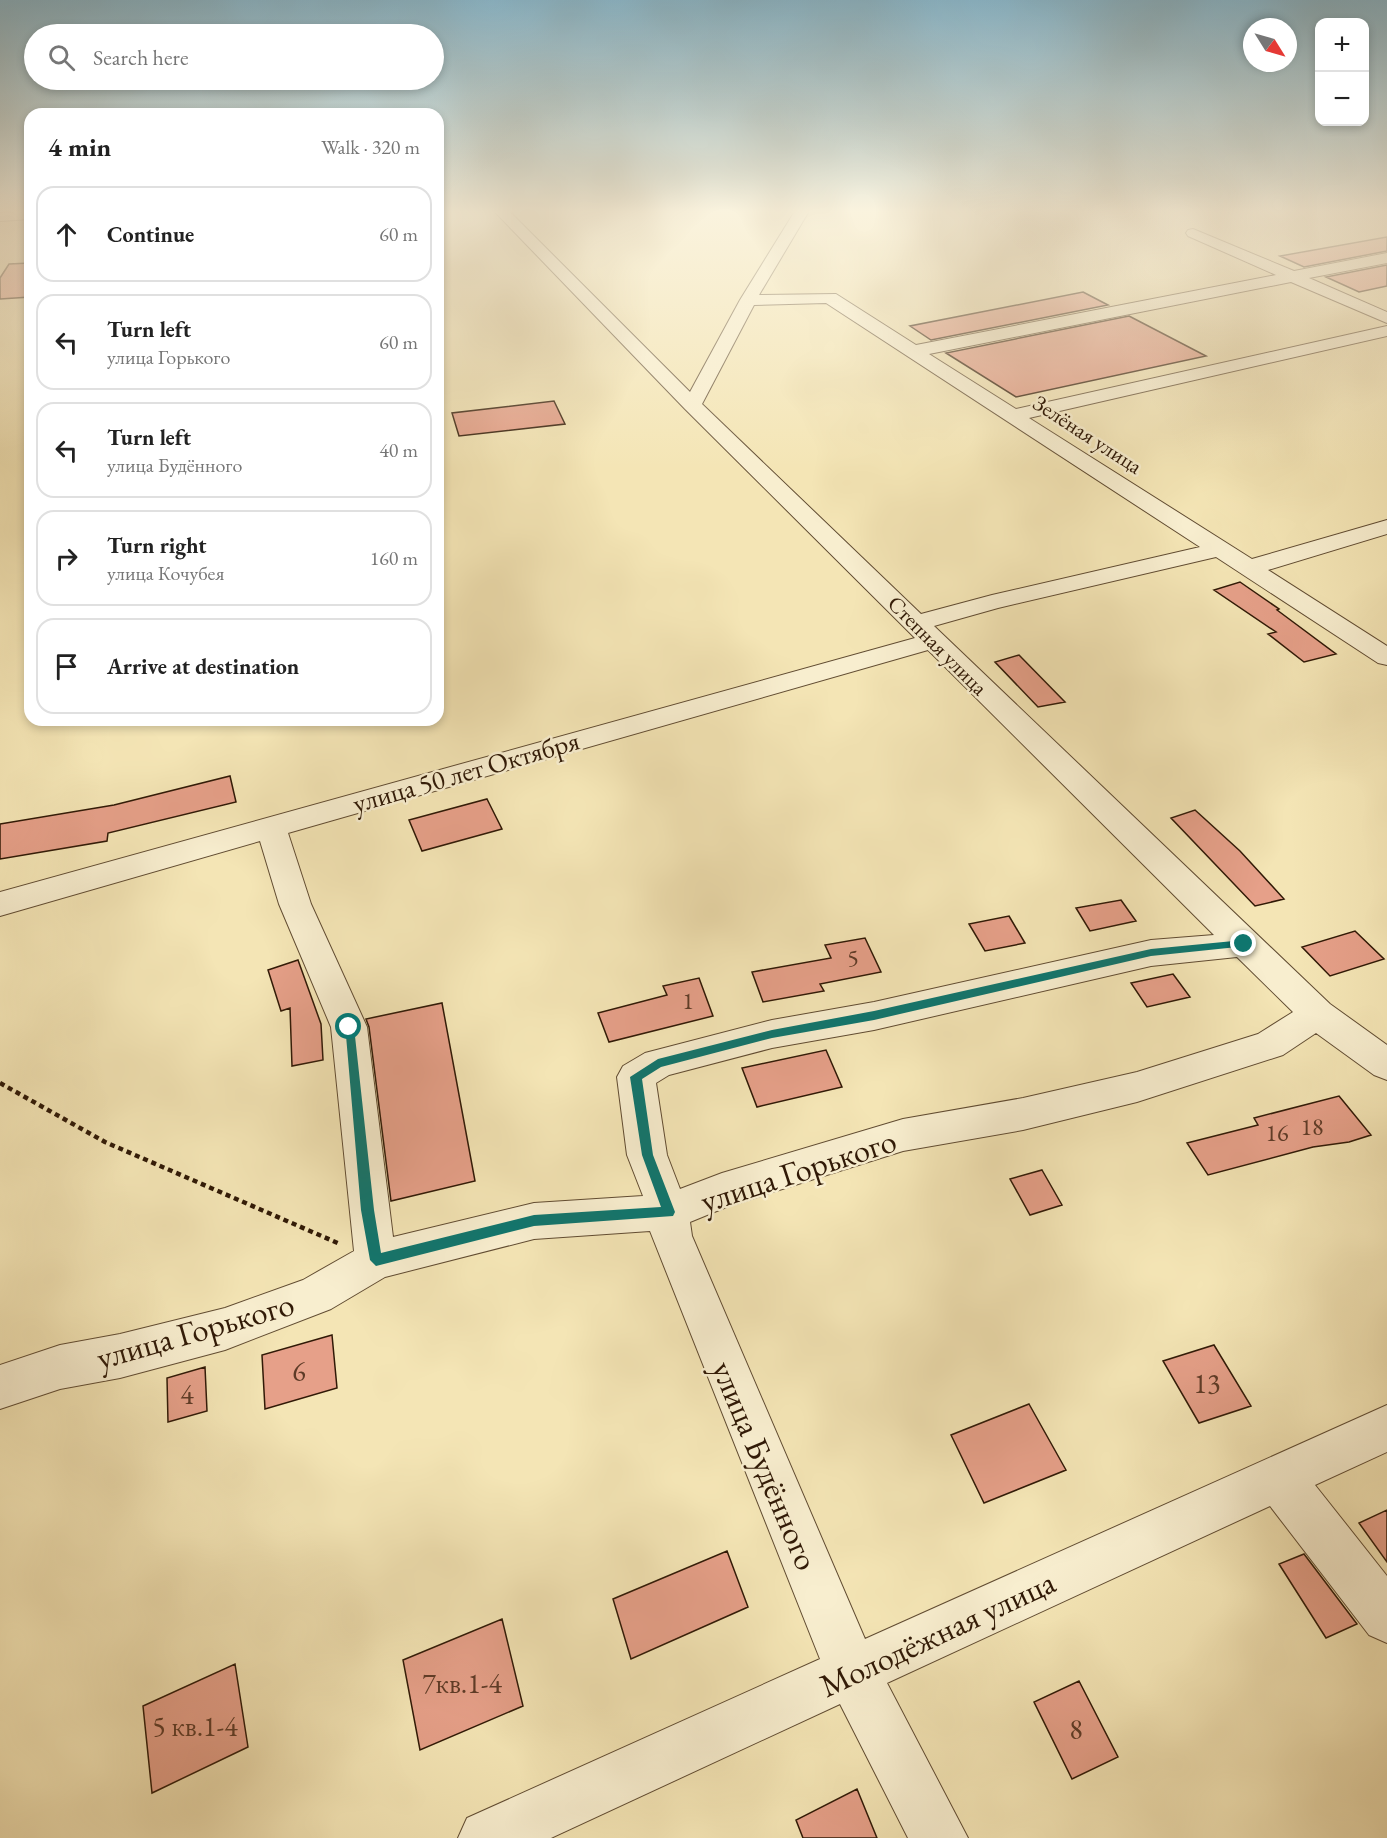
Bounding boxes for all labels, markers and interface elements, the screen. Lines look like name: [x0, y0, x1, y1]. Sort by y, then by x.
north arrow: [1243, 18, 1297, 72]
map controls: [1315, 18, 1369, 126]
button: +: [1315, 18, 1369, 72]
search box: [24, 24, 444, 90]
icon: search: [45, 41, 78, 74]
text: Search here: [93, 43, 188, 72]
button: −: [1315, 72, 1369, 126]
text: 4 min: [48, 130, 111, 164]
text: Walk · 320 m: [321, 134, 420, 160]
icon: ahead: [50, 218, 83, 251]
text: Continue: [107, 220, 194, 249]
text: 60 m: [379, 221, 418, 247]
text: Turn left: [107, 315, 191, 344]
icon: left: [50, 326, 83, 359]
text: 60 m: [379, 329, 418, 355]
text: улица Горького: [107, 344, 230, 370]
street label: Зелёная улица: [1027, 388, 1148, 481]
text: Turn left: [107, 423, 191, 452]
icon: left: [50, 434, 83, 467]
text: 40 m: [379, 437, 418, 463]
text: улица Будённого: [107, 452, 242, 478]
text: Turn right: [107, 531, 206, 560]
icon: right: [50, 542, 83, 575]
text: 160 m: [370, 545, 418, 571]
text: улица Кочубея: [107, 560, 224, 586]
street label: Степная улица: [881, 589, 994, 702]
icon: arrive: [50, 650, 83, 683]
text: Arrive at destination: [107, 652, 299, 681]
street label: улица 50 лет Октября: [348, 722, 583, 821]
route end: [1230, 930, 1256, 956]
house number: 5: [847, 942, 859, 973]
house number: 1: [682, 985, 694, 1016]
route start: [335, 1013, 361, 1039]
house number: 18: [1300, 1111, 1324, 1142]
house number: 16: [1265, 1117, 1289, 1148]
street label: улица Горького: [695, 1119, 902, 1222]
street label: улица Горького: [91, 1282, 299, 1379]
house number: 6: [292, 1353, 306, 1389]
street label: улица Будённого: [702, 1354, 829, 1576]
house number: 13: [1194, 1365, 1220, 1401]
house number: 4: [180, 1376, 194, 1412]
street label: Молодёжная улица: [812, 1560, 1063, 1707]
house number: 7кв.1-4: [422, 1665, 502, 1701]
house number: 5 кв.1-4: [152, 1708, 238, 1744]
house number: 8: [1069, 1711, 1083, 1747]

